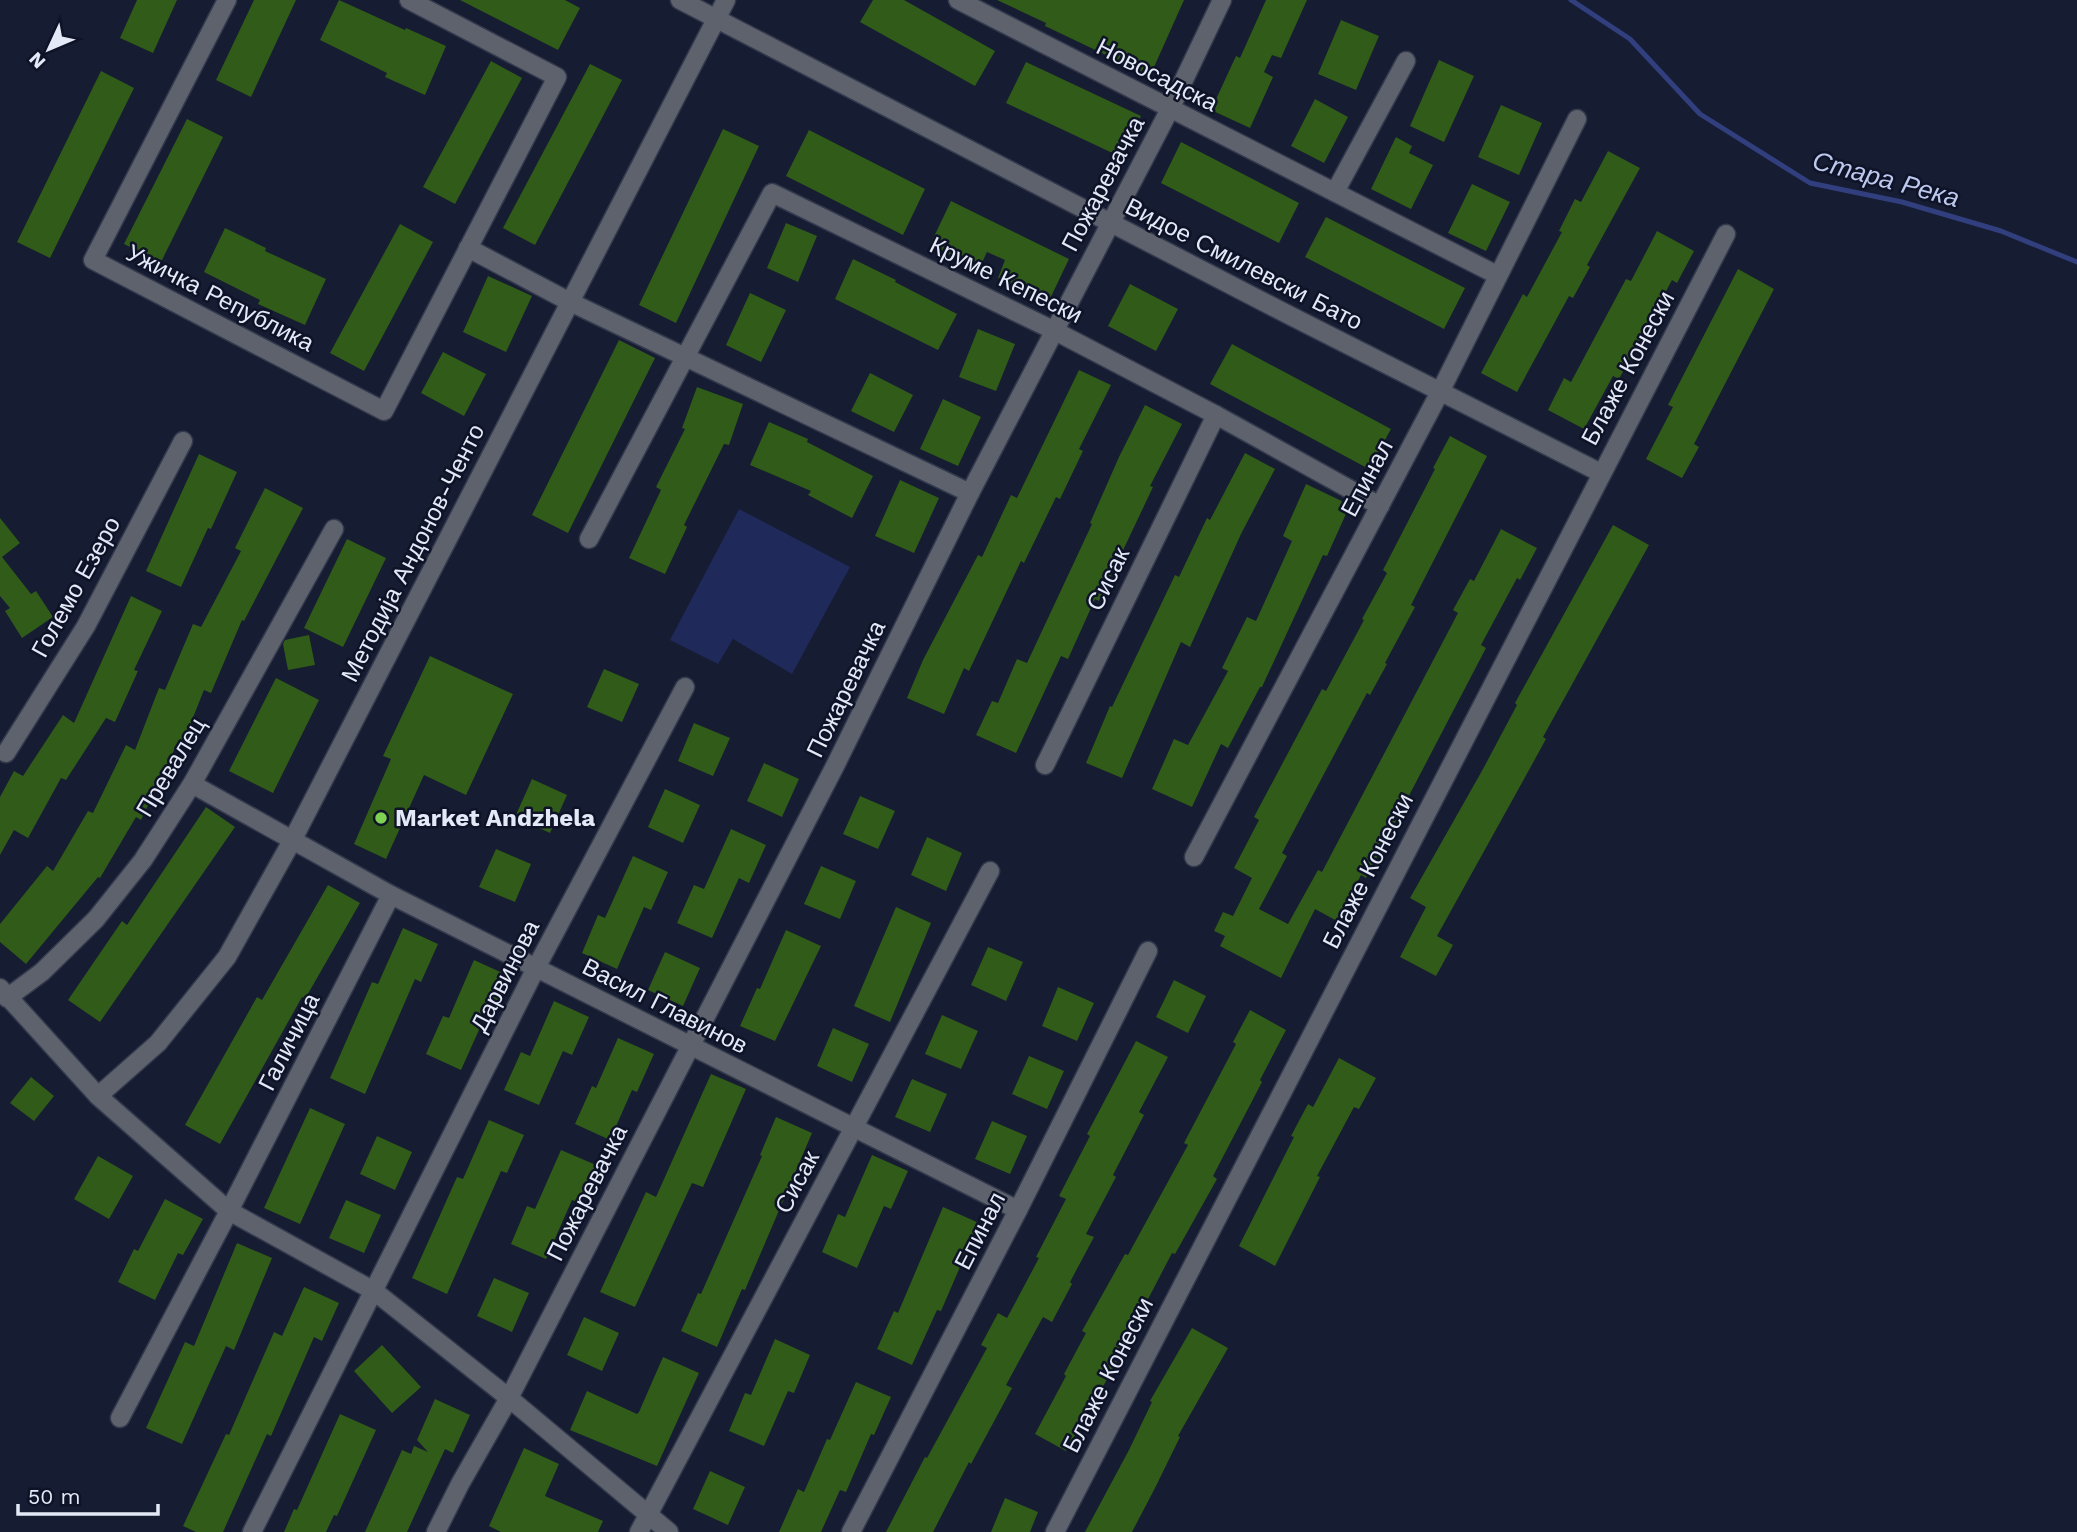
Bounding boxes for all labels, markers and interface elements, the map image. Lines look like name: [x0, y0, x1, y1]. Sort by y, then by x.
north arrow: [14, 14, 84, 84]
street label: Новосадска: [1092, 33, 1223, 118]
text: N: [24, 47, 50, 74]
street label: Пожаревачка: [1056, 111, 1151, 256]
water label: Стара Река: [1809, 145, 1963, 213]
street label: Видое Смилевски Бато: [1121, 192, 1367, 336]
street label: Круме Кепески: [925, 231, 1087, 329]
street label: Ужичка Република: [121, 239, 319, 358]
street label: Блаже Конески: [1576, 286, 1680, 450]
street label: Методија Андонов-Ченто: [336, 419, 490, 687]
street label: Епинал: [1335, 435, 1399, 521]
street label: Големо Езеро: [26, 512, 126, 662]
street label: Сисак: [1081, 542, 1135, 615]
street label: Пожаревачка: [801, 615, 891, 762]
street label: Превалец: [130, 712, 212, 822]
street label: Блаже Конески: [1317, 789, 1419, 953]
place label: Market Andzhela: [395, 804, 595, 832]
marker: Market Andzhela: [373, 810, 389, 826]
street label: Дарвинова: [465, 915, 545, 1037]
street label: Васил Главинов: [578, 952, 752, 1060]
street label: Галичица: [253, 988, 326, 1095]
street label: Пожаревачка: [541, 1120, 634, 1266]
street label: Сисак: [769, 1146, 825, 1218]
street label: Епинал: [949, 1188, 1011, 1274]
street label: Блаже Конески: [1057, 1293, 1159, 1457]
scale bar: [18, 1472, 158, 1516]
text: 50 m: [28, 1484, 80, 1509]

